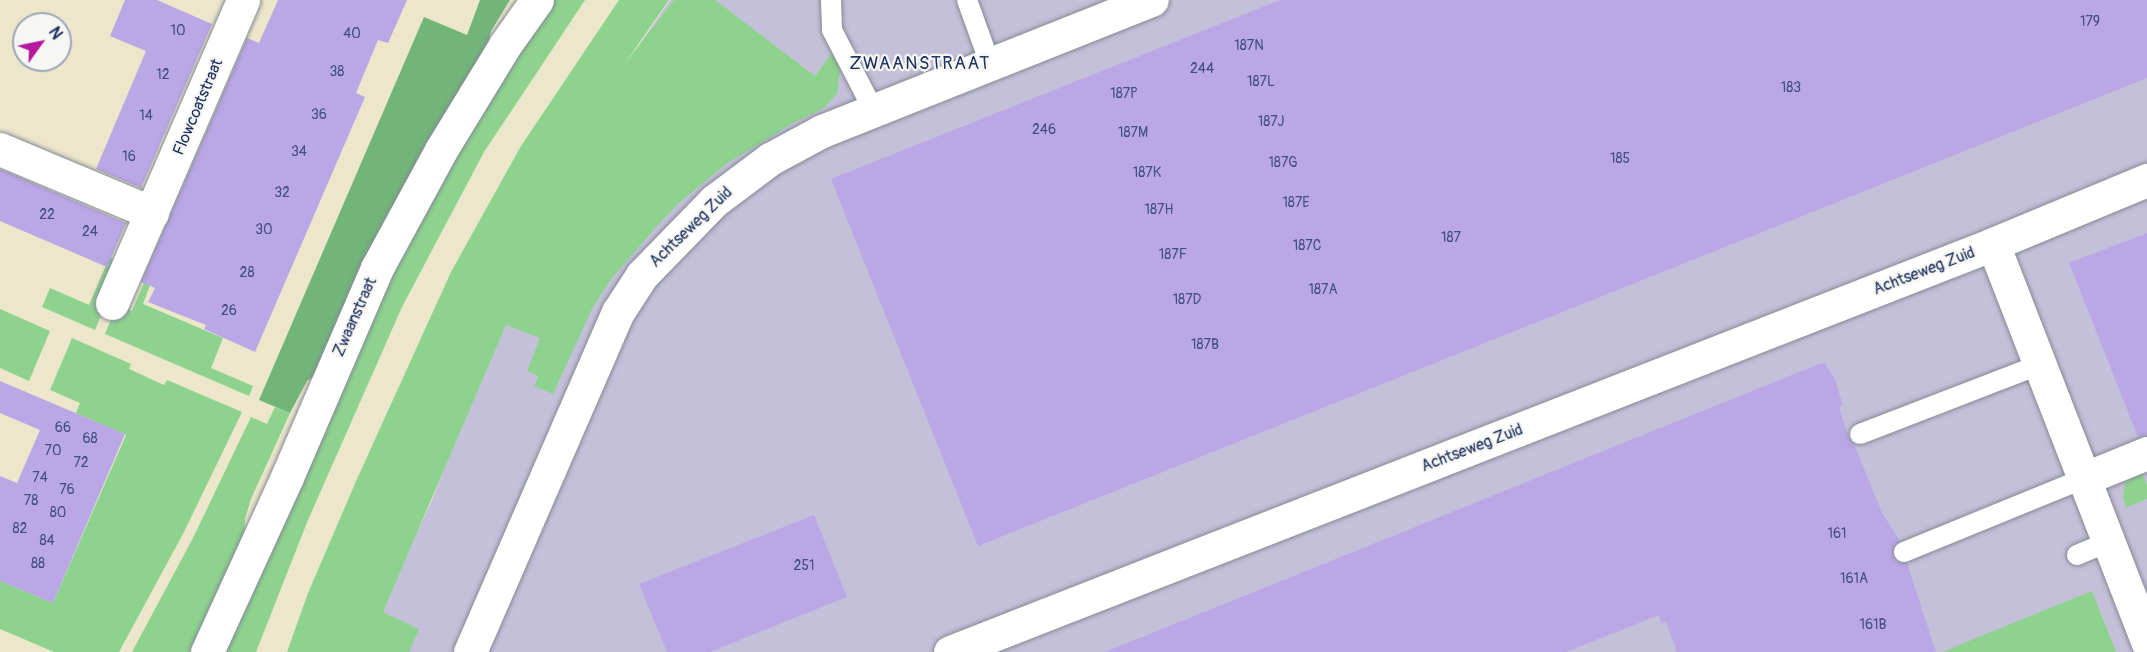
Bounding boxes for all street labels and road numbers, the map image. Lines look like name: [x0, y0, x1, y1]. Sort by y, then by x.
street label: Flowcoatstraat: [169, 56, 227, 158]
street label: Achtseweg Zuid: [646, 183, 736, 271]
street label: Achtseweg Zuid: [1870, 243, 1978, 299]
street label: Zwaanstraat: [329, 274, 381, 360]
street label: Achtseweg Zuid: [1418, 420, 1526, 476]

